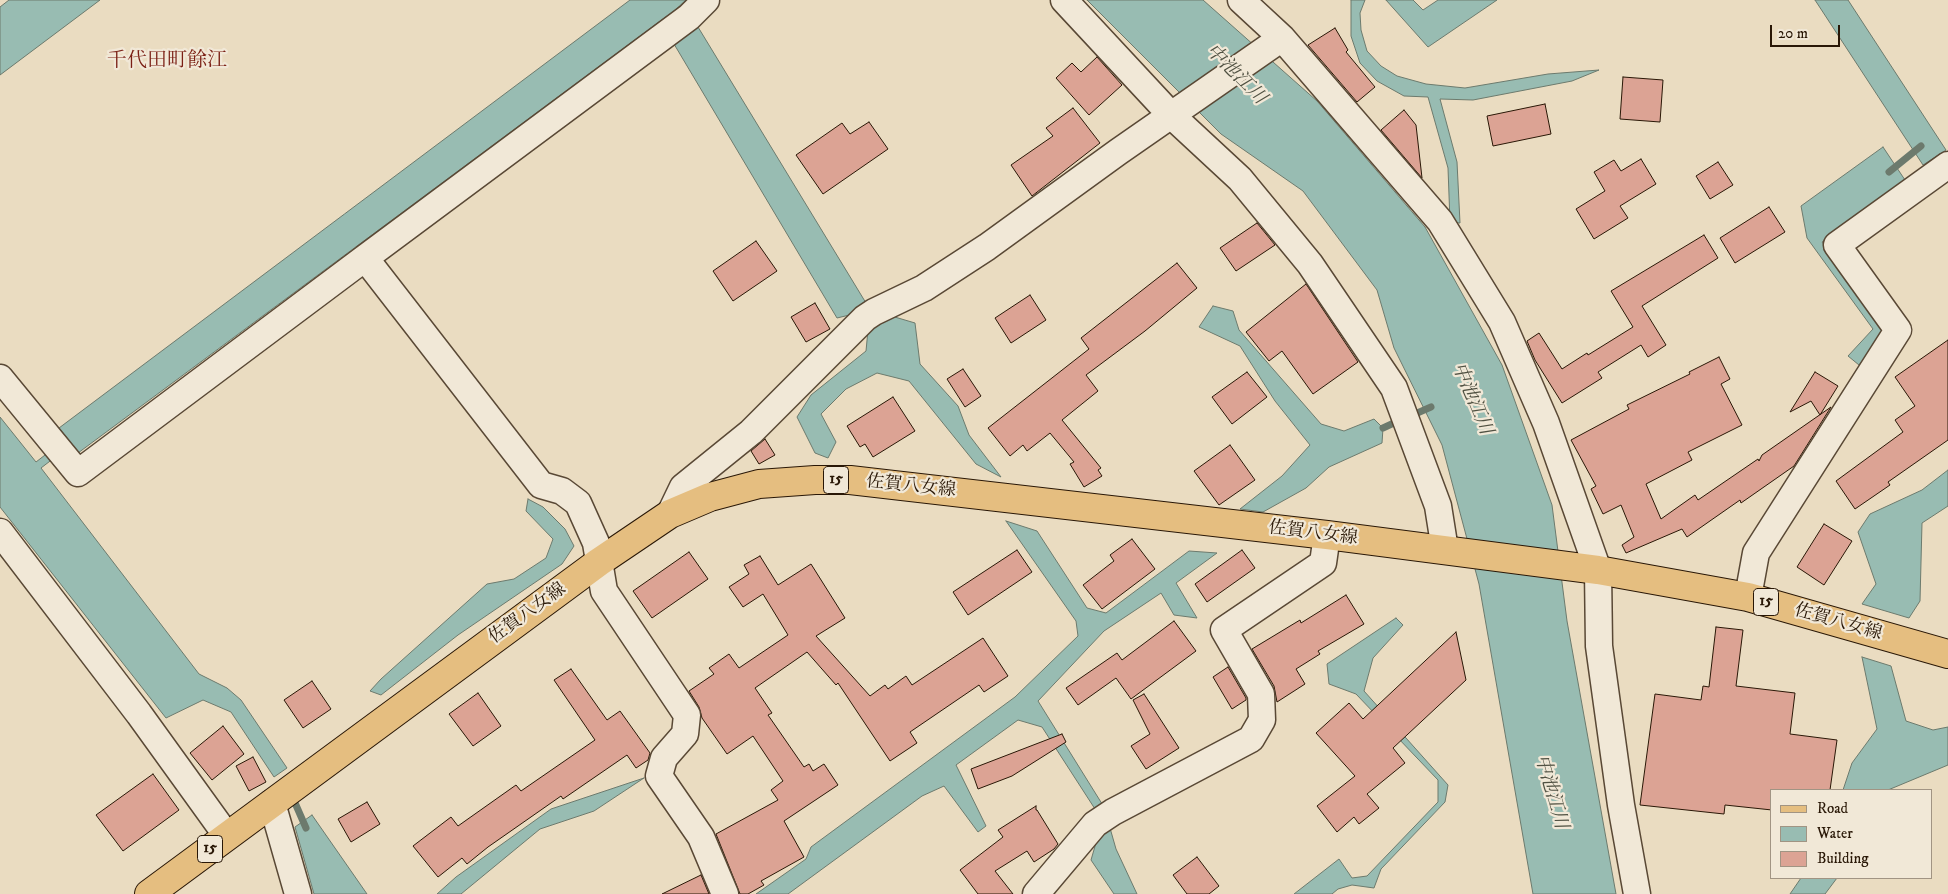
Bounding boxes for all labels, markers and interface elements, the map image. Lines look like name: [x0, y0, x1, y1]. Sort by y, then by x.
scale bar: [1773, 15, 1843, 47]
text: 20 m: [1778, 24, 1808, 43]
water label: 中池江川: [1200, 40, 1270, 110]
district label: 千代田町餘江: [107, 50, 227, 74]
water label: 中池江川: [1446, 360, 1496, 438]
road number: 15: [824, 466, 848, 494]
street label: 佐賀八女線: [865, 472, 957, 502]
street label: 佐賀八女線: [1267, 518, 1359, 550]
street label: 佐賀八女線: [485, 579, 571, 649]
road number: 15: [1754, 588, 1778, 616]
street label: 佐賀八女線: [1792, 600, 1884, 646]
water label: 中池江川: [1529, 752, 1571, 832]
legend: [1770, 789, 1933, 879]
text: Road: [1817, 799, 1848, 818]
text: Water: [1817, 824, 1853, 843]
road number: 15: [198, 836, 222, 862]
text: Building: [1817, 849, 1869, 868]

